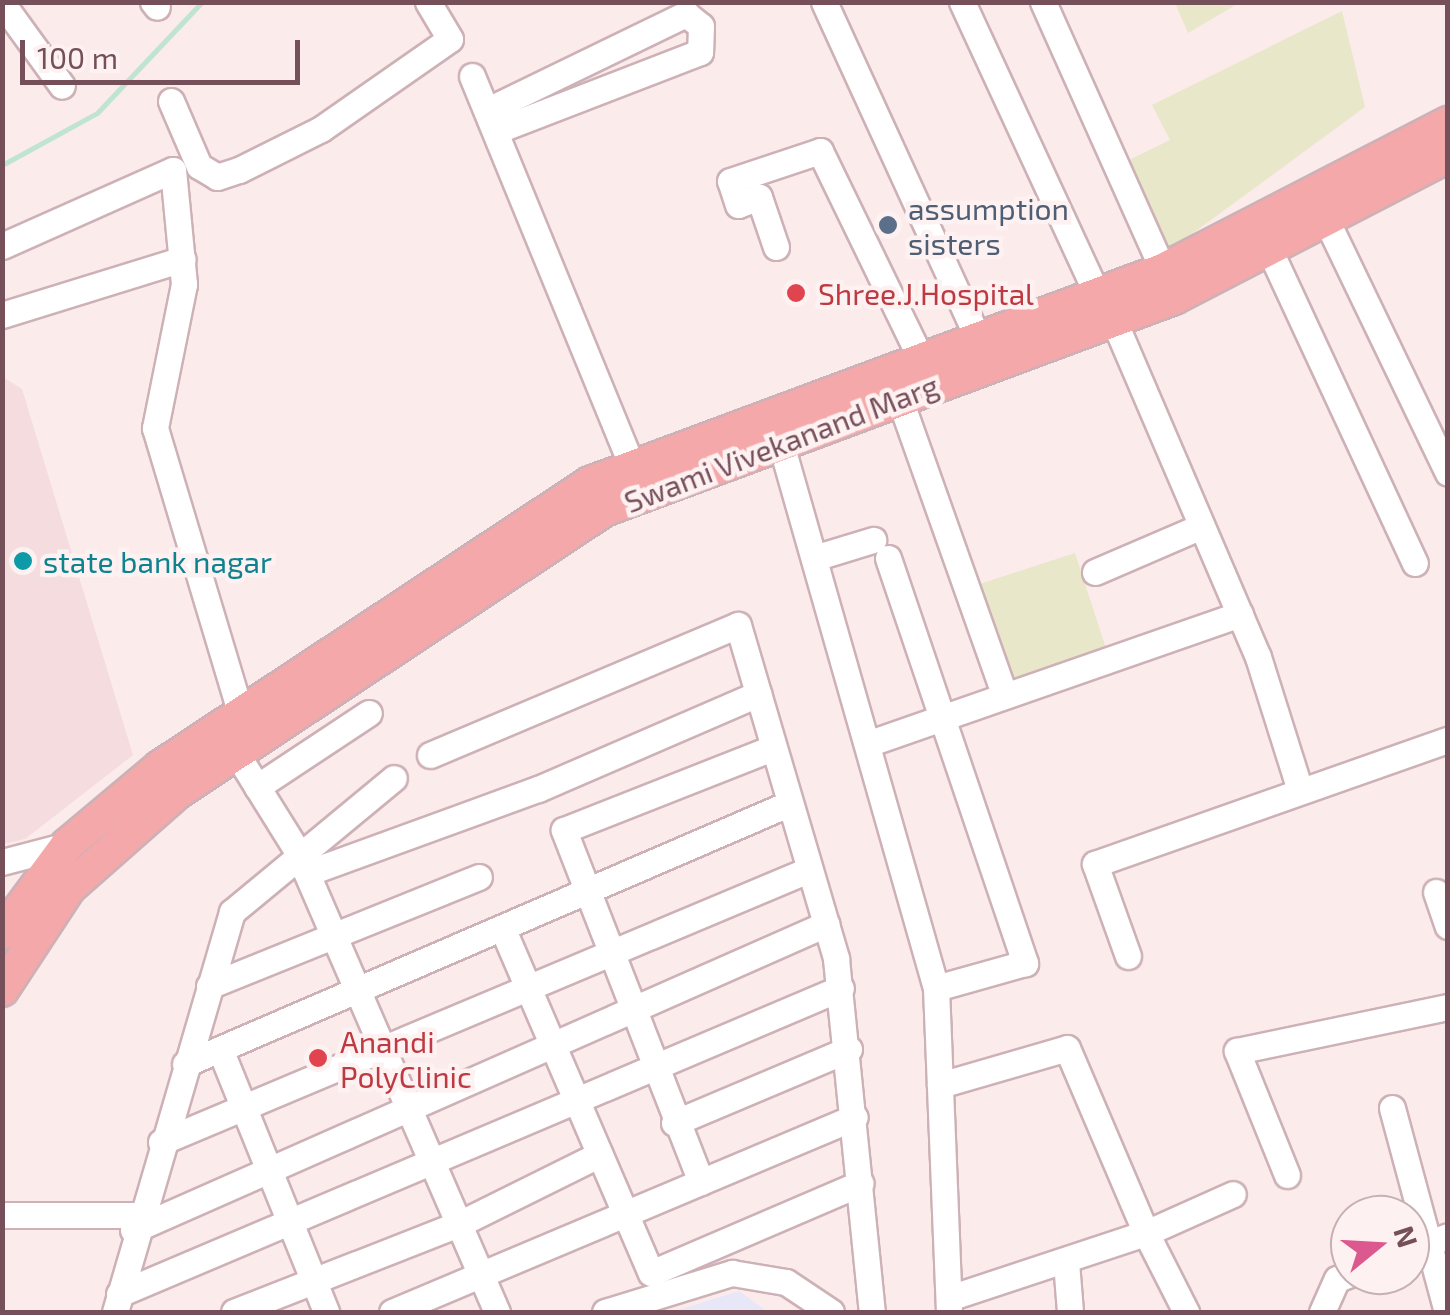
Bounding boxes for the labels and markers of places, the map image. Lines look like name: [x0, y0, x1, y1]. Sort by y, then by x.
place label: assumption sisters: [908, 190, 1069, 260]
marker: assumption sisters: [877, 214, 899, 236]
place label: Shree.J.Hospital: [818, 275, 1034, 311]
marker: Shree.J.Hospital: [783, 280, 809, 306]
place label: state bank nagar: [43, 543, 272, 579]
marker: state bank nagar: [12, 550, 34, 572]
place label: Anandi PolyClinic: [340, 1023, 472, 1094]
marker: Anandi PolyClinic: [305, 1045, 331, 1071]

